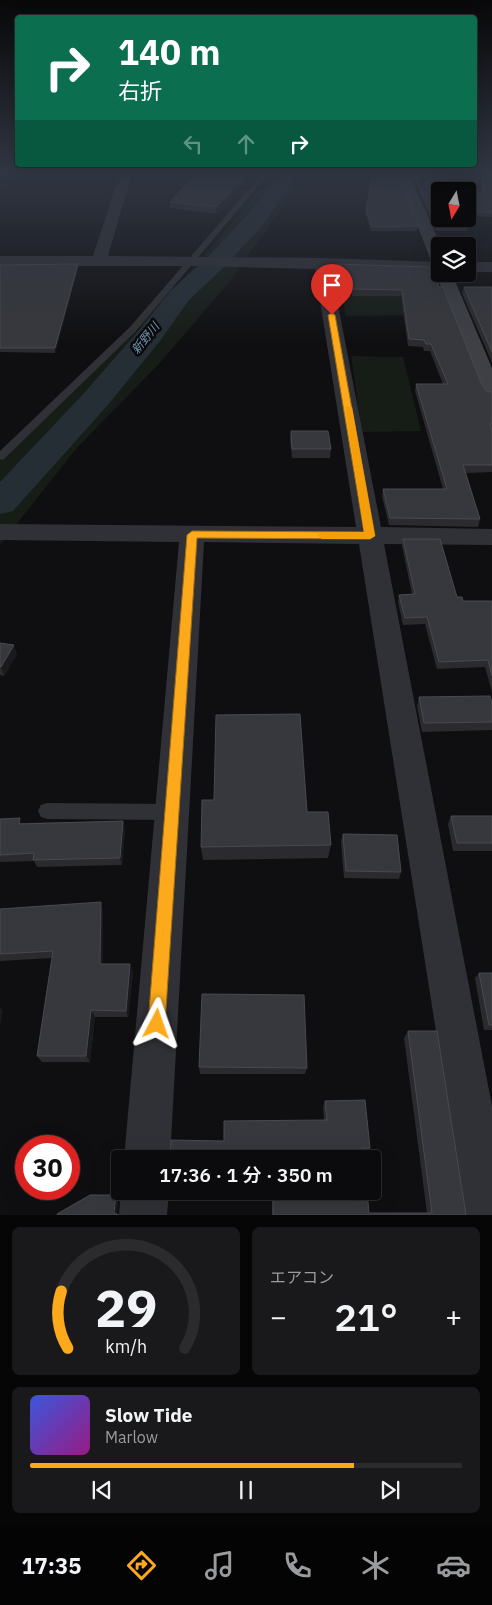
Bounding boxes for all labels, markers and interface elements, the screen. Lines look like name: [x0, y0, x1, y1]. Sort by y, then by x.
text: 140 m: [118, 29, 221, 75]
icon: right: [35, 35, 100, 100]
text: 右折: [118, 76, 162, 105]
icon: left: [179, 130, 207, 158]
icon: ahead: [232, 130, 260, 158]
icon: right: [285, 130, 313, 158]
north arrow: [431, 182, 476, 228]
map controls: [431, 182, 476, 282]
button: layers: [431, 237, 476, 282]
pin: [311, 264, 353, 315]
icon: arrive: [318, 271, 346, 299]
water label: 新野川: [128, 318, 163, 357]
position arrow: [130, 997, 182, 1049]
speed limit sign: 30: [15, 1135, 80, 1200]
text: 17:36 · 1 分 · 350 m: [159, 1163, 333, 1187]
text: エアコン: [270, 1267, 334, 1287]
text: 29: [95, 1274, 157, 1341]
text: 21°: [334, 1292, 398, 1341]
text: −: [270, 1298, 287, 1335]
text: +: [445, 1298, 462, 1335]
text: km/h: [105, 1335, 147, 1358]
text: Slow Tide: [105, 1403, 192, 1427]
text: Marlow: [105, 1427, 158, 1447]
icon: previous: [88, 1476, 116, 1504]
icon: pause: [232, 1476, 260, 1504]
icon: next: [376, 1476, 404, 1504]
icon: directions: [124, 1548, 159, 1583]
icon: music: [202, 1548, 237, 1583]
icon: phone: [280, 1548, 315, 1583]
icon: climate: [358, 1548, 393, 1583]
icon: car: [436, 1548, 471, 1583]
text: 17:35: [21, 1551, 81, 1580]

